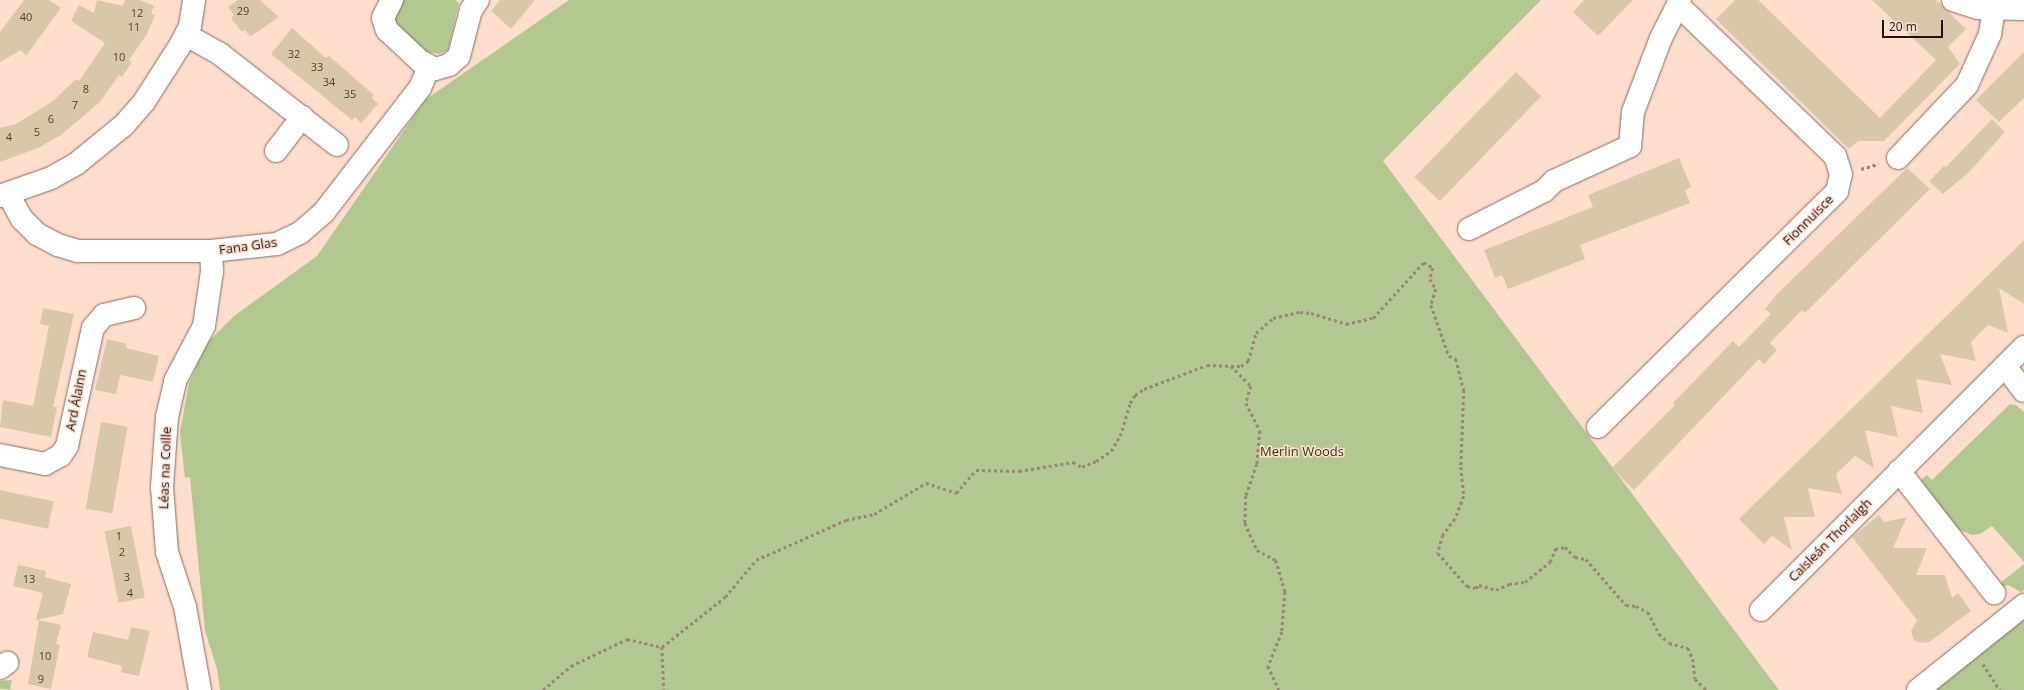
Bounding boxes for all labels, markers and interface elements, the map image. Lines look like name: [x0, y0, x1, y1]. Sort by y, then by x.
house number: 29: [237, 4, 249, 18]
house number: 12: [131, 6, 143, 20]
house number: 40: [20, 10, 32, 24]
scale bar: [1884, 12, 1945, 38]
text: 20 m: [1889, 18, 1917, 35]
house number: 11: [128, 20, 140, 34]
house number: 32: [288, 47, 300, 61]
house number: 10: [113, 50, 125, 64]
house number: 33: [311, 60, 323, 74]
house number: 34: [323, 75, 335, 89]
house number: 8: [83, 82, 89, 96]
house number: 35: [344, 87, 356, 101]
house number: 7: [72, 98, 78, 112]
house number: 6: [48, 112, 54, 126]
house number: 5: [34, 125, 40, 139]
house number: 4: [6, 130, 12, 144]
street label: Fionnuisce: [1780, 192, 1836, 248]
street label: Fana Glas: [218, 234, 278, 258]
street label: Ard Álainn: [62, 368, 90, 432]
street label: Léas na Coille: [156, 426, 174, 510]
park label: Merlin Woods: [1260, 443, 1344, 459]
street label: Caisleán Thorlaigh: [1785, 495, 1875, 585]
house number: 1: [116, 529, 122, 543]
house number: 2: [119, 545, 125, 559]
house number: 3: [124, 570, 130, 584]
house number: 13: [23, 572, 35, 586]
house number: 4: [127, 586, 133, 600]
house number: 10: [39, 649, 51, 663]
house number: 9: [38, 672, 44, 686]

